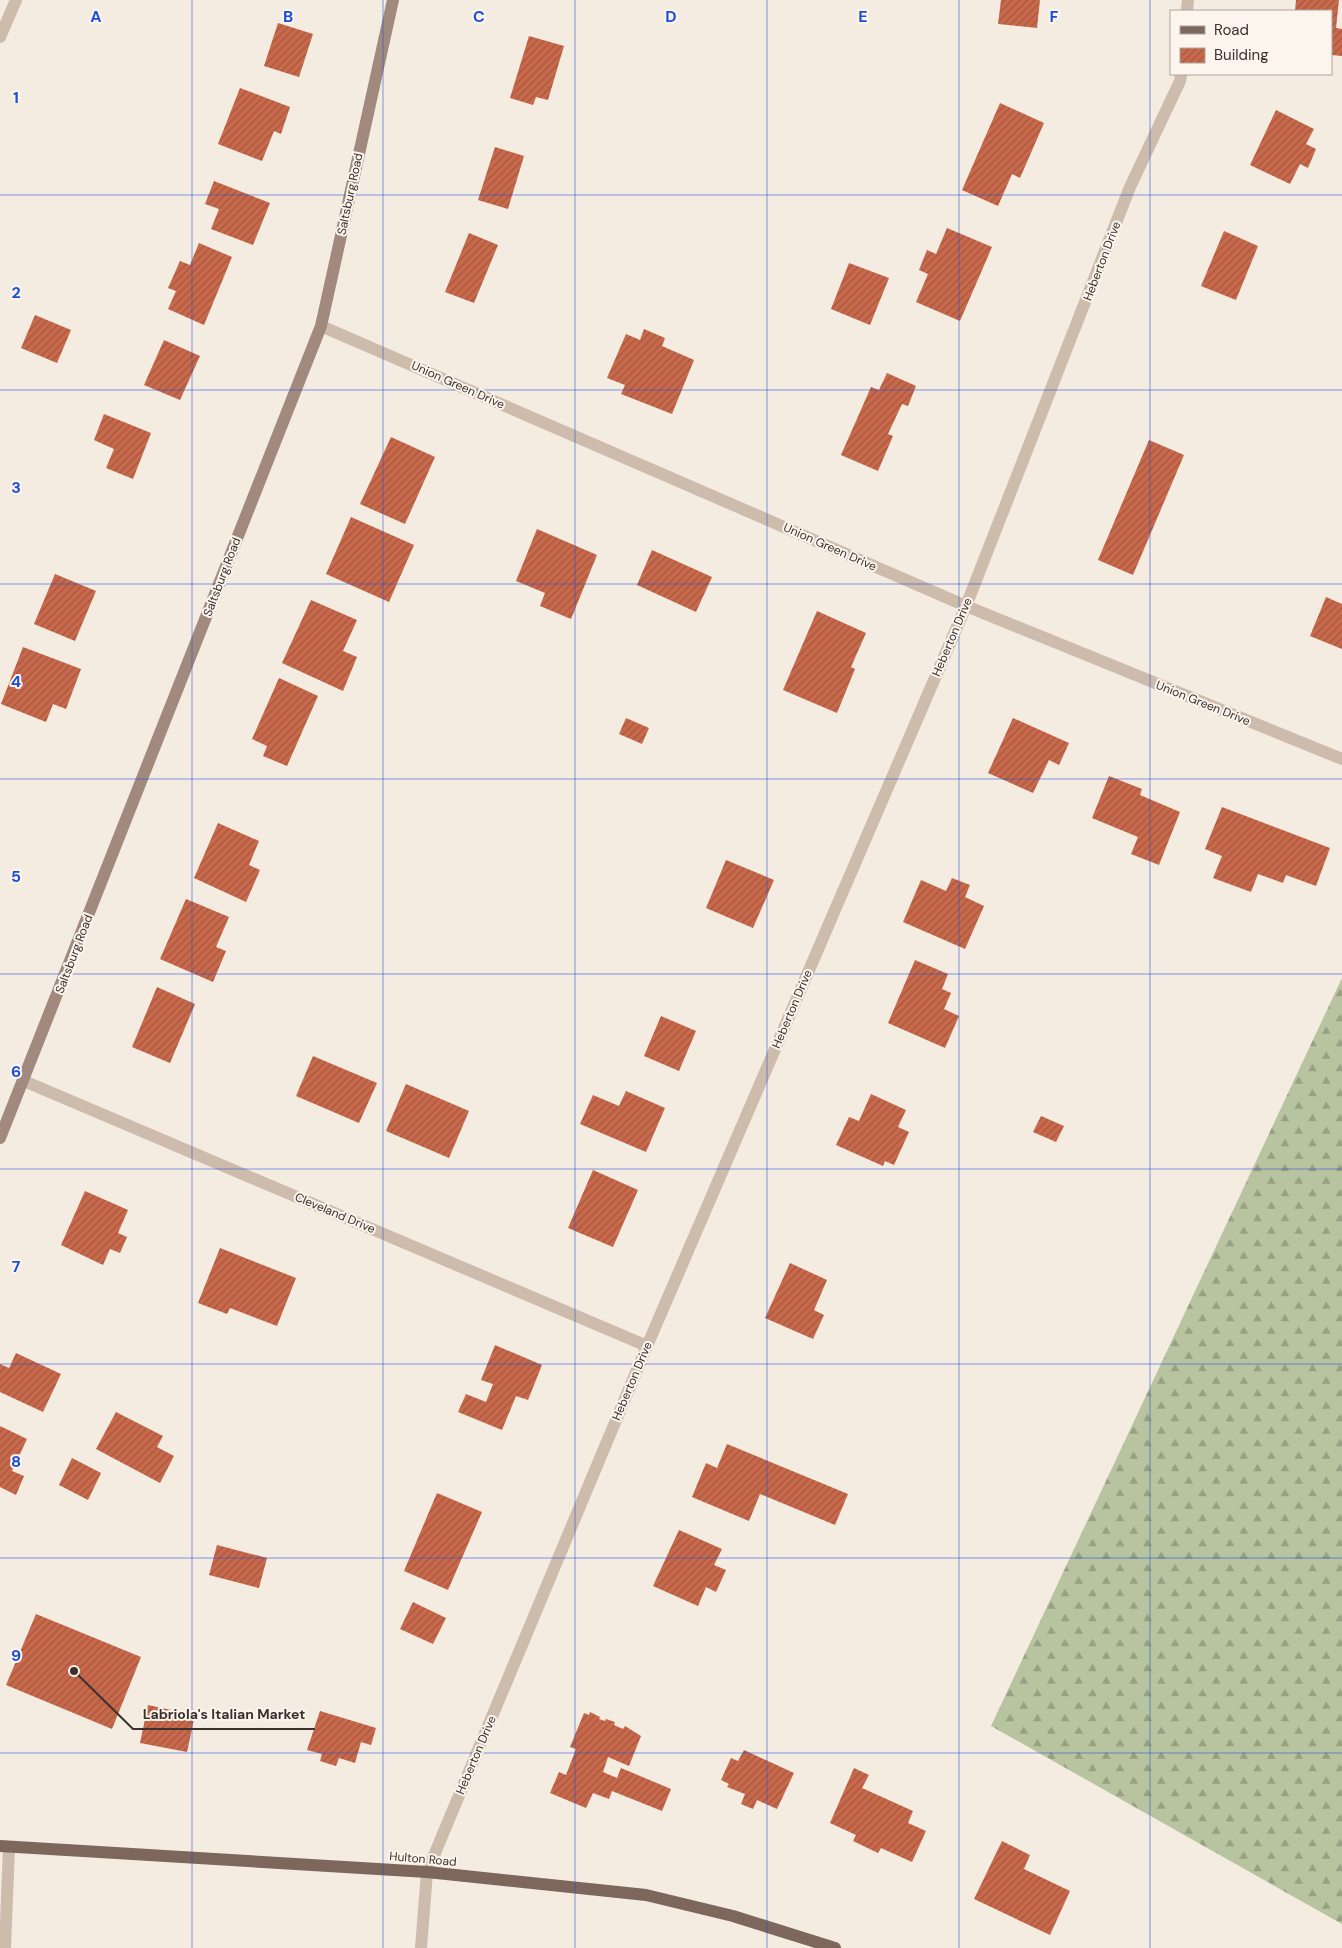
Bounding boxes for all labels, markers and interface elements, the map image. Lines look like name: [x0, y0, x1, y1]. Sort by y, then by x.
text: A: [90, 6, 102, 27]
text: B: [283, 6, 293, 27]
text: C: [473, 6, 485, 27]
text: D: [665, 6, 677, 27]
text: E: [858, 6, 868, 27]
text: F: [1050, 6, 1059, 27]
legend: [1170, 10, 1332, 75]
text: Road: [1214, 20, 1249, 40]
text: Building: [1214, 45, 1269, 65]
text: 1: [13, 87, 19, 108]
street label: Saltsburg Road: [334, 152, 366, 236]
street label: Heberton Drive: [1079, 219, 1125, 303]
text: 2: [11, 282, 21, 303]
street label: Union Green Drive: [409, 357, 507, 413]
text: 3: [11, 477, 21, 498]
street label: Union Green Drive: [781, 519, 879, 575]
street label: Saltsburg Road: [200, 535, 244, 619]
street label: Heberton Drive: [928, 595, 976, 679]
text: 4: [11, 671, 21, 692]
street label: Union Green Drive: [1154, 677, 1253, 729]
text: 5: [11, 866, 21, 887]
street label: Saltsburg Road: [52, 912, 96, 996]
street label: Heberton Drive: [768, 967, 816, 1051]
text: 6: [11, 1061, 21, 1082]
street label: Cleveland Drive: [292, 1189, 378, 1237]
text: 7: [12, 1256, 21, 1277]
street label: Heberton Drive: [608, 1339, 656, 1423]
text: 8: [11, 1451, 21, 1472]
text: 9: [11, 1645, 21, 1666]
callout: Labriola's Italian Market: [133, 1700, 315, 1729]
text: Labriola's Italian Market: [143, 1705, 305, 1723]
street label: Heberton Drive: [452, 1713, 500, 1797]
street label: Hulton Road: [389, 1848, 457, 1870]

